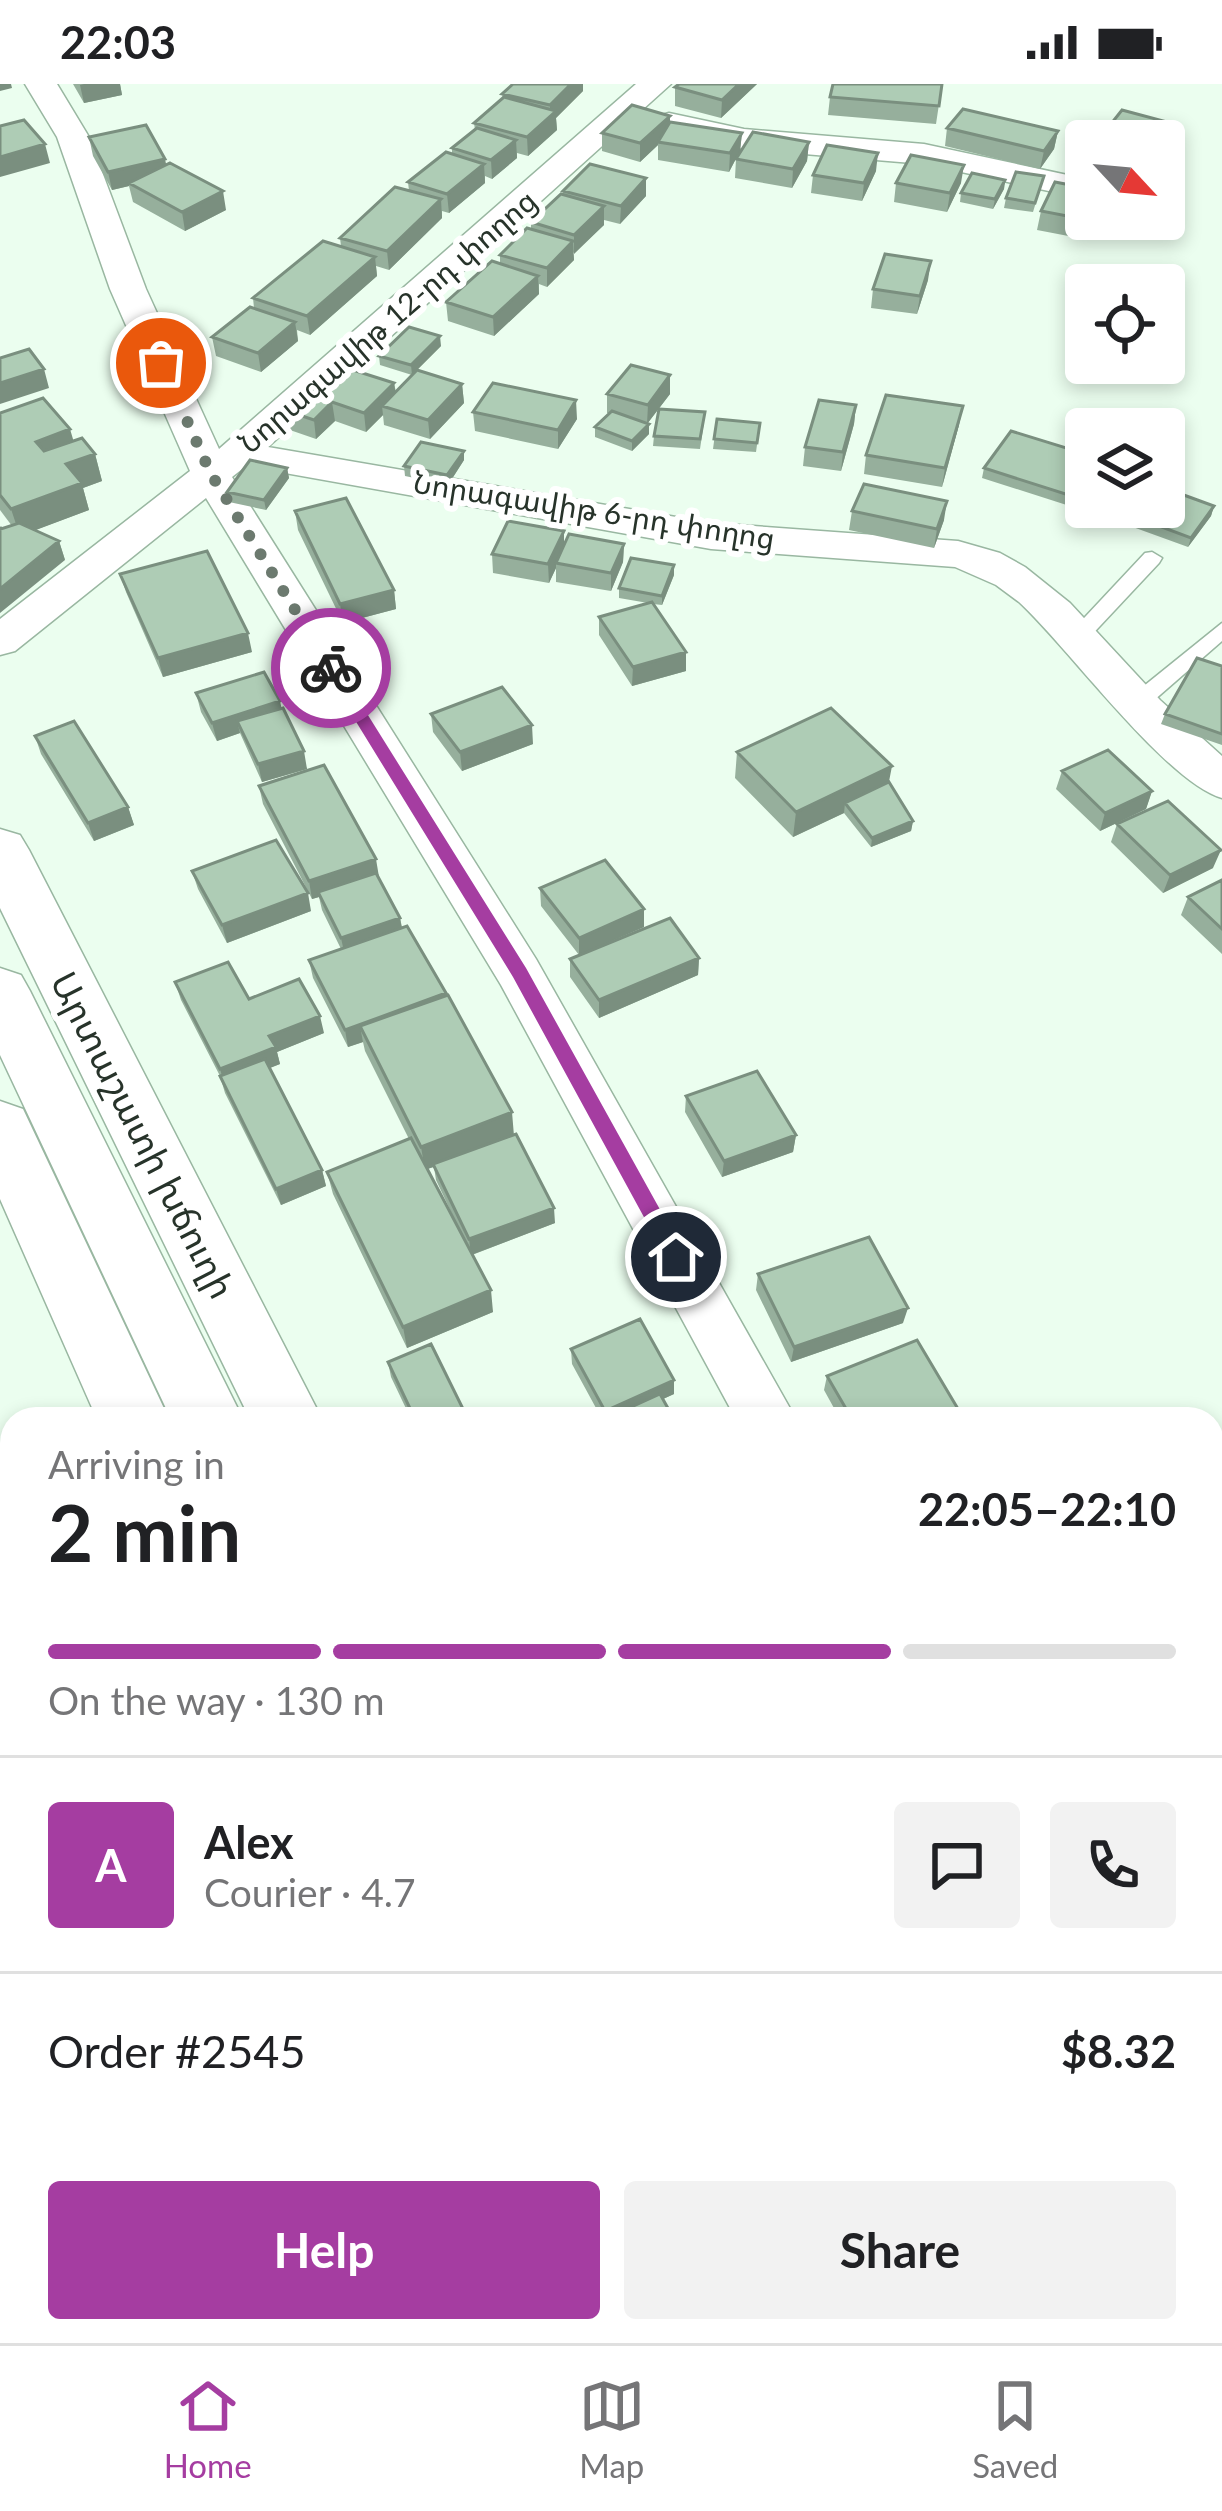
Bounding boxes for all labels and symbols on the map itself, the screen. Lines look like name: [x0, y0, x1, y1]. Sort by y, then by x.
north arrow: [1065, 120, 1185, 240]
street label: Նորագավիթ 12-րդ փողոց: [230, 181, 544, 460]
pin: [110, 312, 212, 414]
street label: Նորագավիթ 6-րդ փողոց: [411, 463, 778, 556]
courier: [271, 608, 391, 728]
street label: Արտաշատի խճուղի: [42, 964, 245, 1305]
pin: [625, 1206, 727, 1308]

